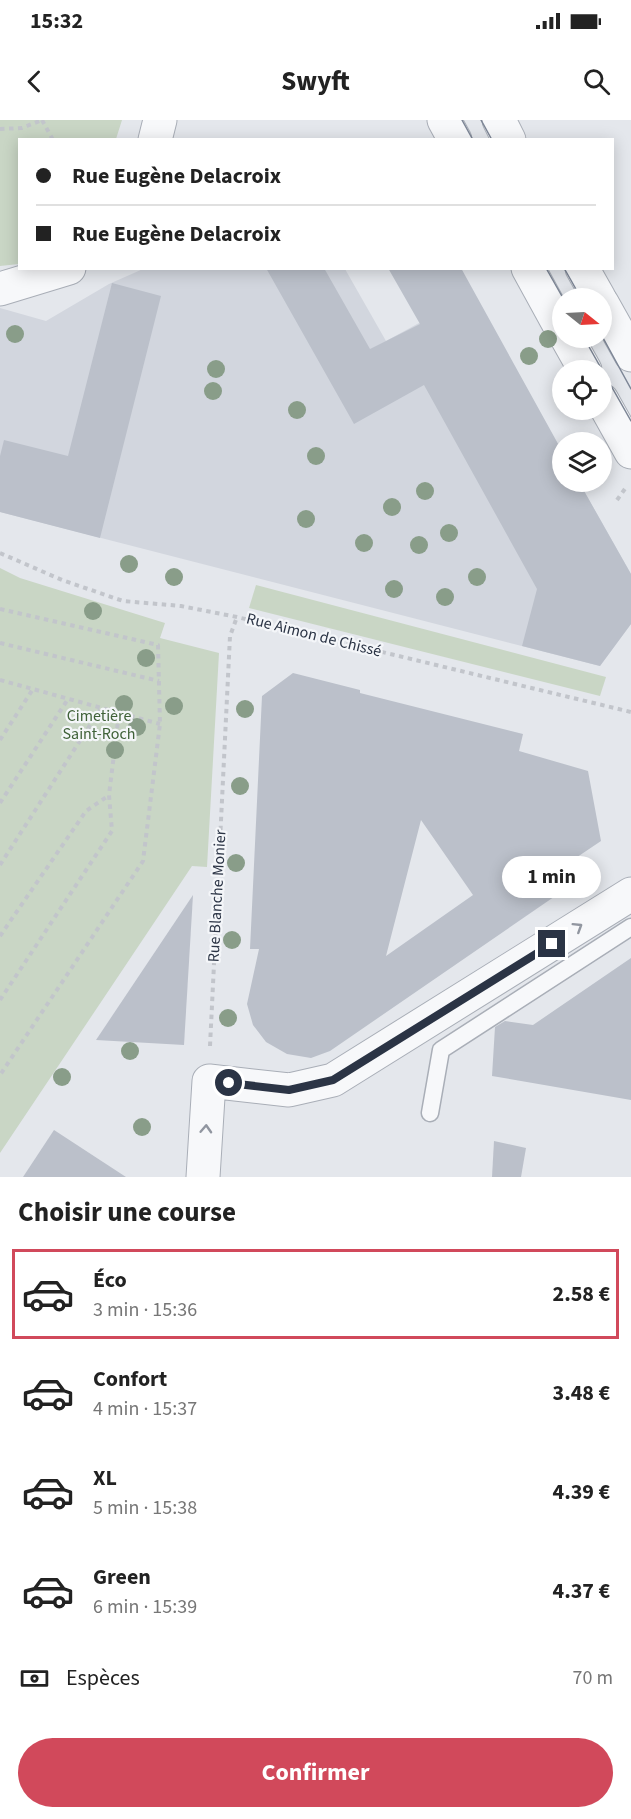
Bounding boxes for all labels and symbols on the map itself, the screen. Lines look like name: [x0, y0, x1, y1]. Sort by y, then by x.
north arrow: [552, 288, 612, 348]
street label: Rue Aimon de Chissé: [244, 608, 384, 662]
park label: Cimetière Saint-Roch: [63, 705, 135, 745]
street label: Rue Blanche Monier: [203, 829, 231, 963]
callout: 1 min: [502, 857, 602, 899]
one-way arrow: [572, 924, 583, 935]
route end: [538, 930, 565, 957]
route start: [215, 1069, 242, 1096]
one-way arrow: [199, 1124, 212, 1133]

